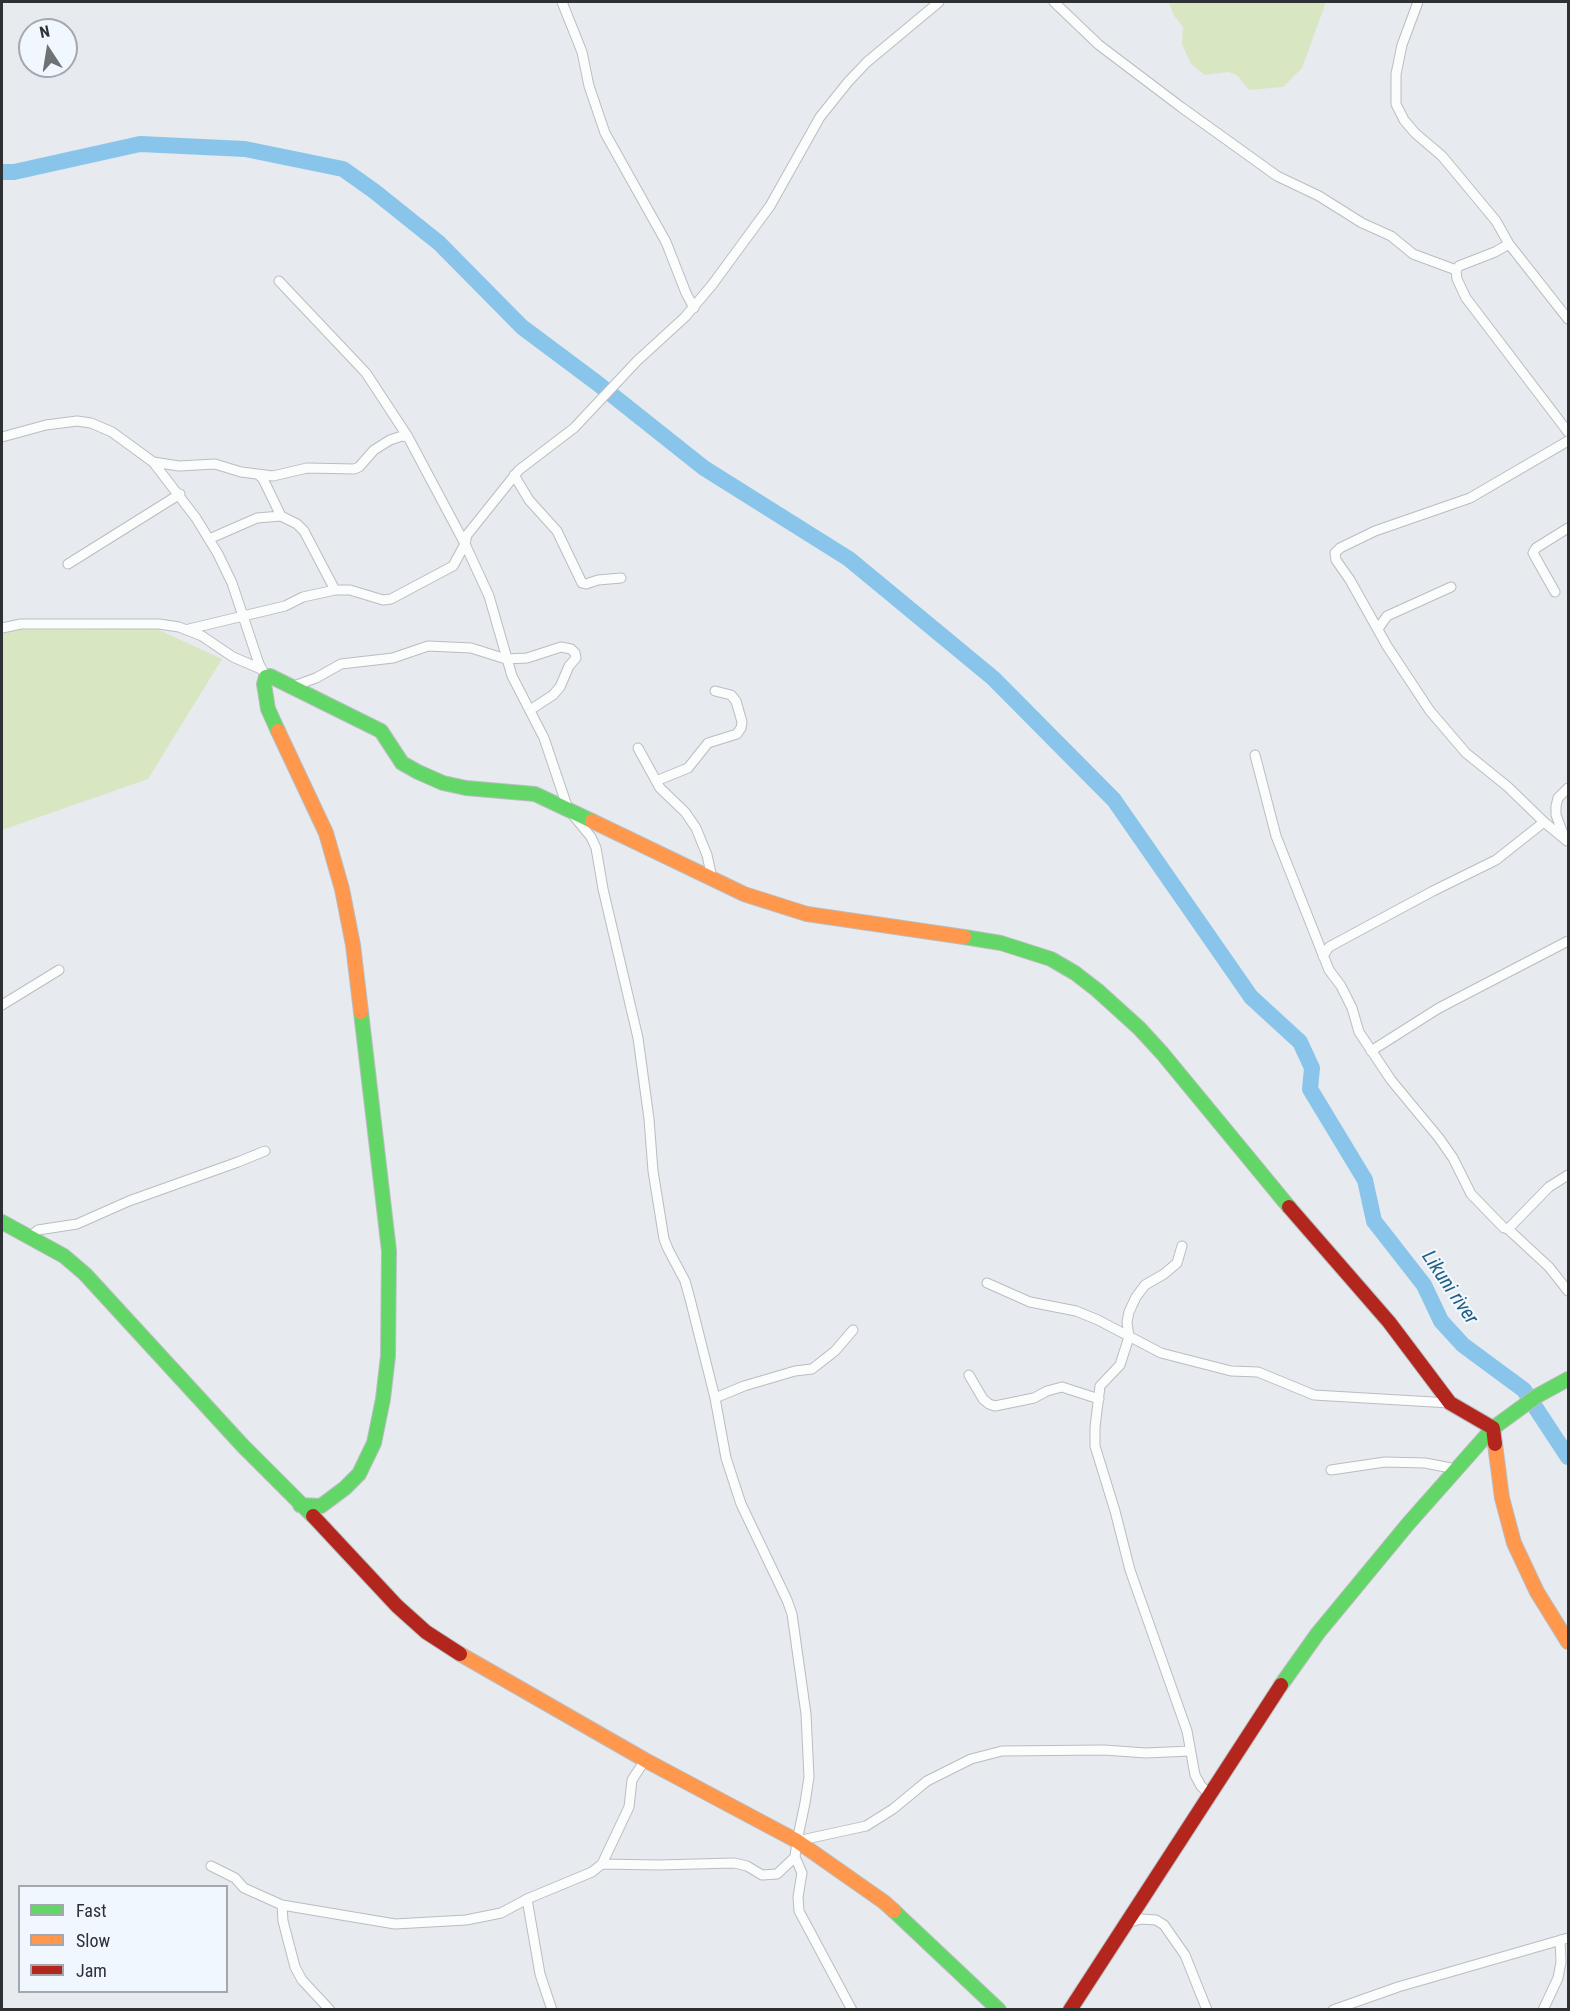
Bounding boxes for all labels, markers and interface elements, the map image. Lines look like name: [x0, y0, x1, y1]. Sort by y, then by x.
north arrow: [18, 18, 78, 78]
text: N: [38, 22, 51, 42]
water label: Likuni river: [1416, 1247, 1482, 1329]
legend: [18, 1885, 228, 1993]
text: Fast: [76, 1900, 107, 1921]
text: Slow: [76, 1930, 110, 1951]
text: Jam: [76, 1960, 107, 1981]

